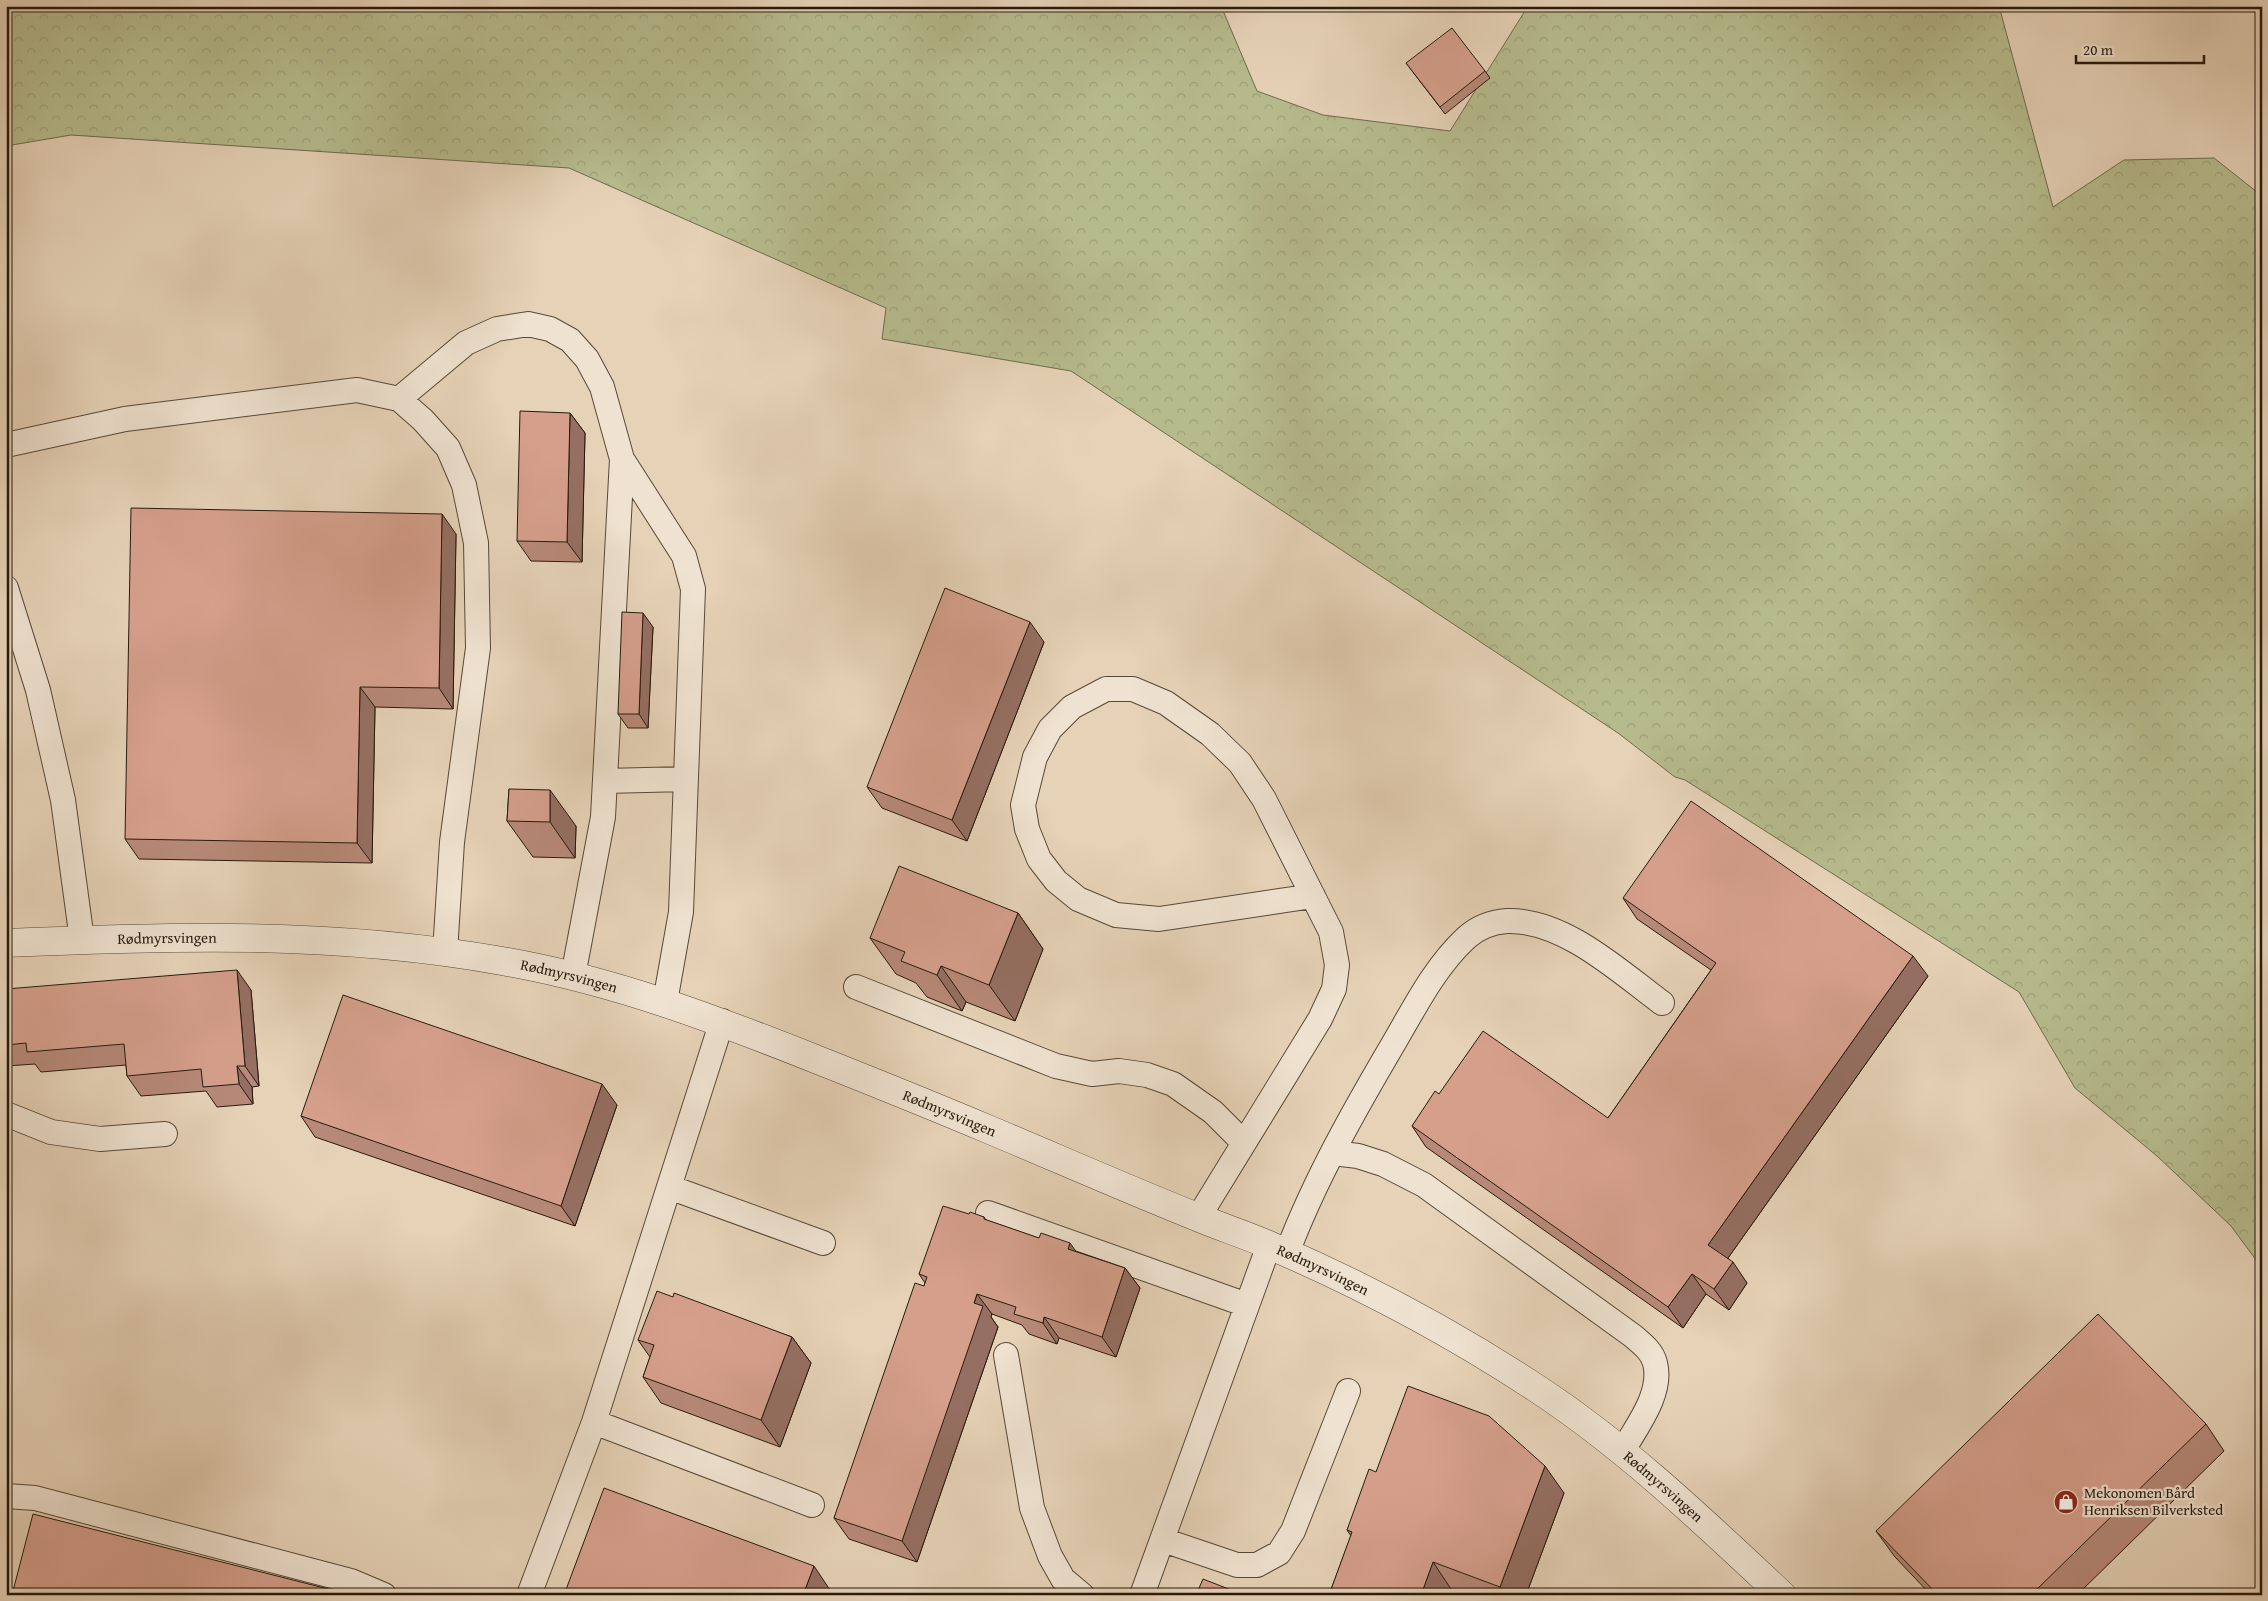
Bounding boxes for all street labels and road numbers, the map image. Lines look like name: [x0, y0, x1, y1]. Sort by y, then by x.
street label: Rødmyrsvingen: [117, 927, 217, 949]
street label: Rødmyrsvingen: [519, 954, 621, 998]
street label: Rødmyrsvingen: [900, 1084, 1000, 1142]
street label: Rødmyrsvingen: [1274, 1239, 1373, 1300]
street label: Rødmyrsvingen: [1619, 1446, 1708, 1527]

